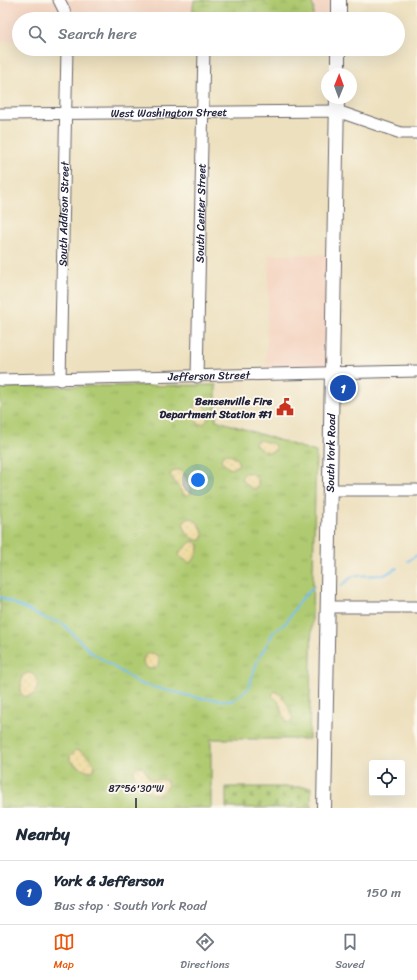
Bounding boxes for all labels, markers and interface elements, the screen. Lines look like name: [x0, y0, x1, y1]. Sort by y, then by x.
search box: [12, 12, 405, 56]
text: Search here: [58, 21, 137, 47]
icon: search: [26, 23, 48, 45]
north arrow: [321, 68, 357, 104]
street label: West Washington Street: [111, 103, 228, 123]
street label: South Addison Street: [53, 161, 75, 267]
street label: South Center Street: [190, 163, 212, 263]
street label: Jefferson Street: [167, 366, 251, 386]
pin: 1: [330, 373, 356, 403]
place label: Bensenville Fire Department Station #1: [159, 392, 273, 424]
public building icon: Bensenville Fire Department Station #1: [275, 397, 295, 417]
street label: South York Road: [321, 412, 341, 493]
your location: [188, 470, 208, 490]
map controls: [369, 760, 405, 796]
button: locate: [369, 760, 405, 796]
text: 87°56'30"W: [108, 780, 164, 798]
text: Nearby: [16, 819, 70, 849]
text: York & Jefferson: [54, 868, 164, 894]
text: 1: [26, 881, 32, 904]
text: 150 m: [366, 881, 401, 904]
text: Bus stop · South York Road: [54, 894, 207, 917]
tab: Map: [53, 931, 75, 974]
tab: Directions: [180, 931, 230, 974]
tab: Saved: [335, 931, 364, 974]

